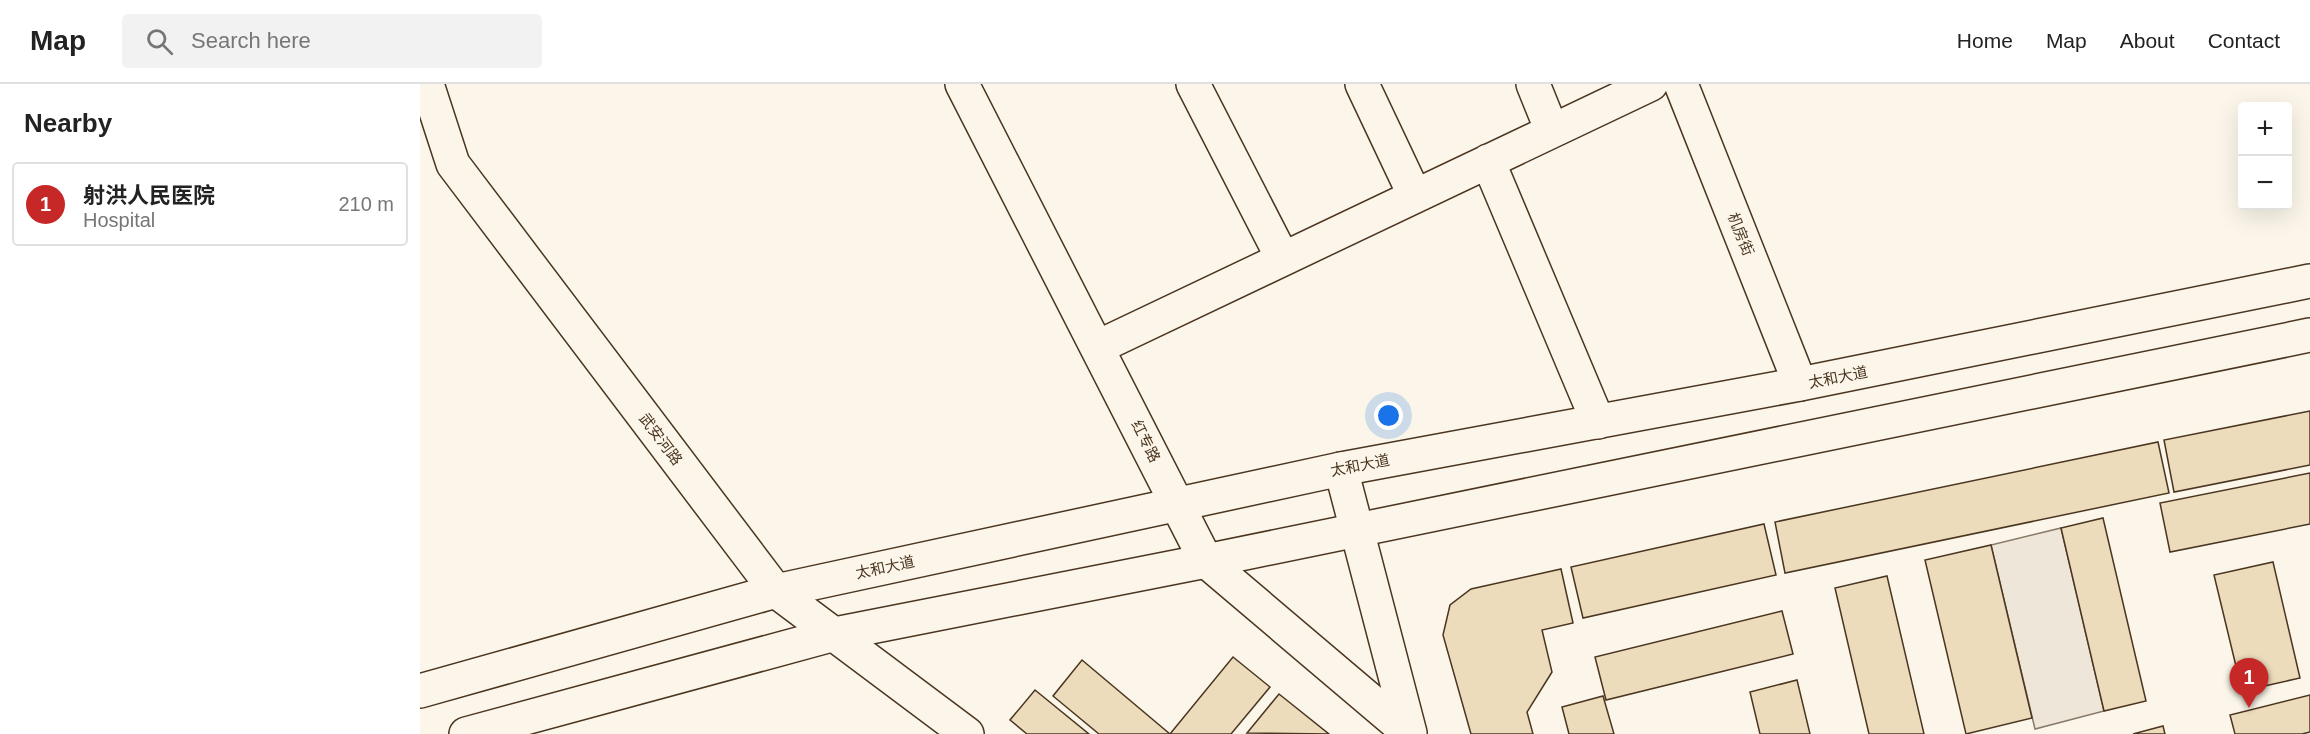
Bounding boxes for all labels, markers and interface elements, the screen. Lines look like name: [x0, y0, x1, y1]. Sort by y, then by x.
search box: [122, 14, 542, 68]
text: Map: [30, 25, 86, 56]
icon: search: [143, 25, 176, 58]
text: Search here: [191, 28, 311, 53]
text: Home: [1957, 29, 2013, 52]
text: Map: [2046, 29, 2087, 52]
text: About: [2120, 29, 2175, 52]
text: Contact: [2208, 29, 2280, 52]
map controls: [2238, 102, 2292, 210]
button: +: [2238, 102, 2292, 156]
text: Nearby: [24, 108, 112, 138]
button: −: [2238, 156, 2292, 210]
text: 射洪人民医院: [83, 183, 215, 208]
text: 1: [40, 193, 51, 215]
text: 210 m: [338, 193, 394, 215]
text: Hospital: [83, 209, 155, 231]
street label: 机房街: [1725, 210, 1757, 258]
street label: 太和大道: [1807, 363, 1869, 391]
your location: [1374, 401, 1403, 430]
street label: 武安河路: [636, 410, 686, 468]
street label: 红专路: [1128, 417, 1164, 465]
street label: 太和大道: [1329, 451, 1391, 479]
street label: 太和大道: [854, 552, 916, 582]
pin: 1: [2230, 658, 2268, 708]

